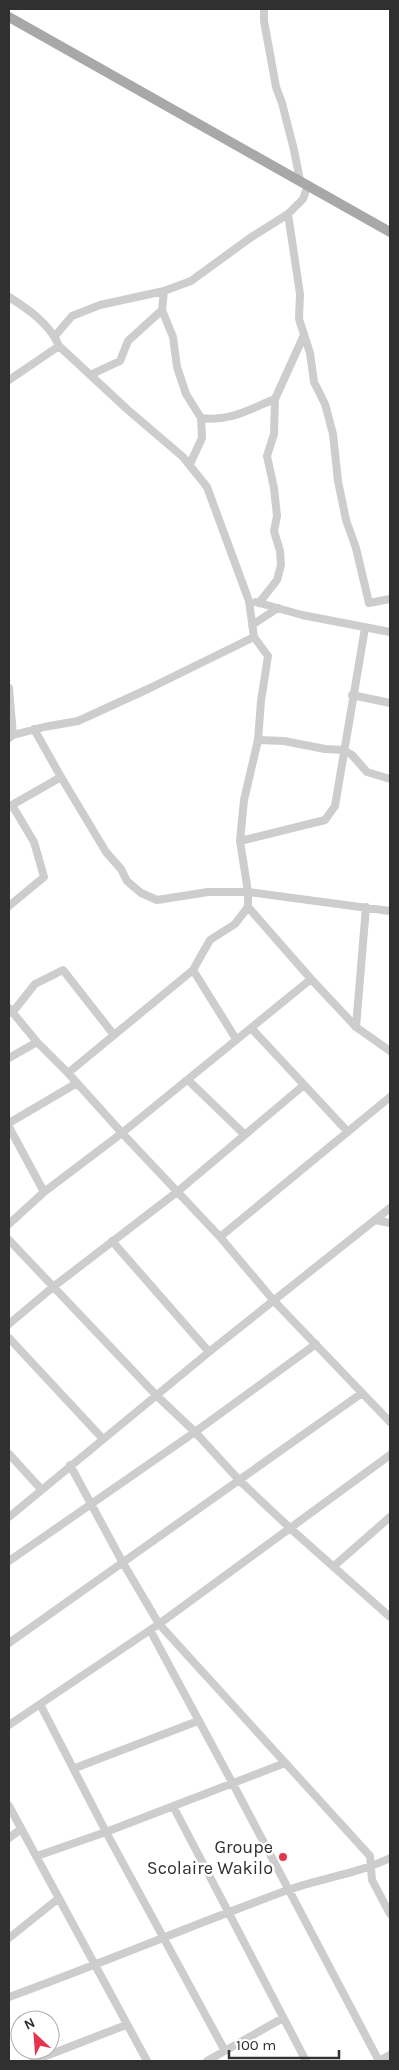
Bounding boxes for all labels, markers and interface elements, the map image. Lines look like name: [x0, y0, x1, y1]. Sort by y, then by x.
place label: Groupe Scolaire Wakilo: [147, 1836, 273, 1879]
marker: Groupe Scolaire Wakilo: [277, 1851, 289, 1863]
north arrow: [10, 2010, 60, 2060]
text: N: [21, 2014, 38, 2034]
scale bar: [229, 2028, 339, 2060]
text: 100 m: [236, 2036, 276, 2054]

